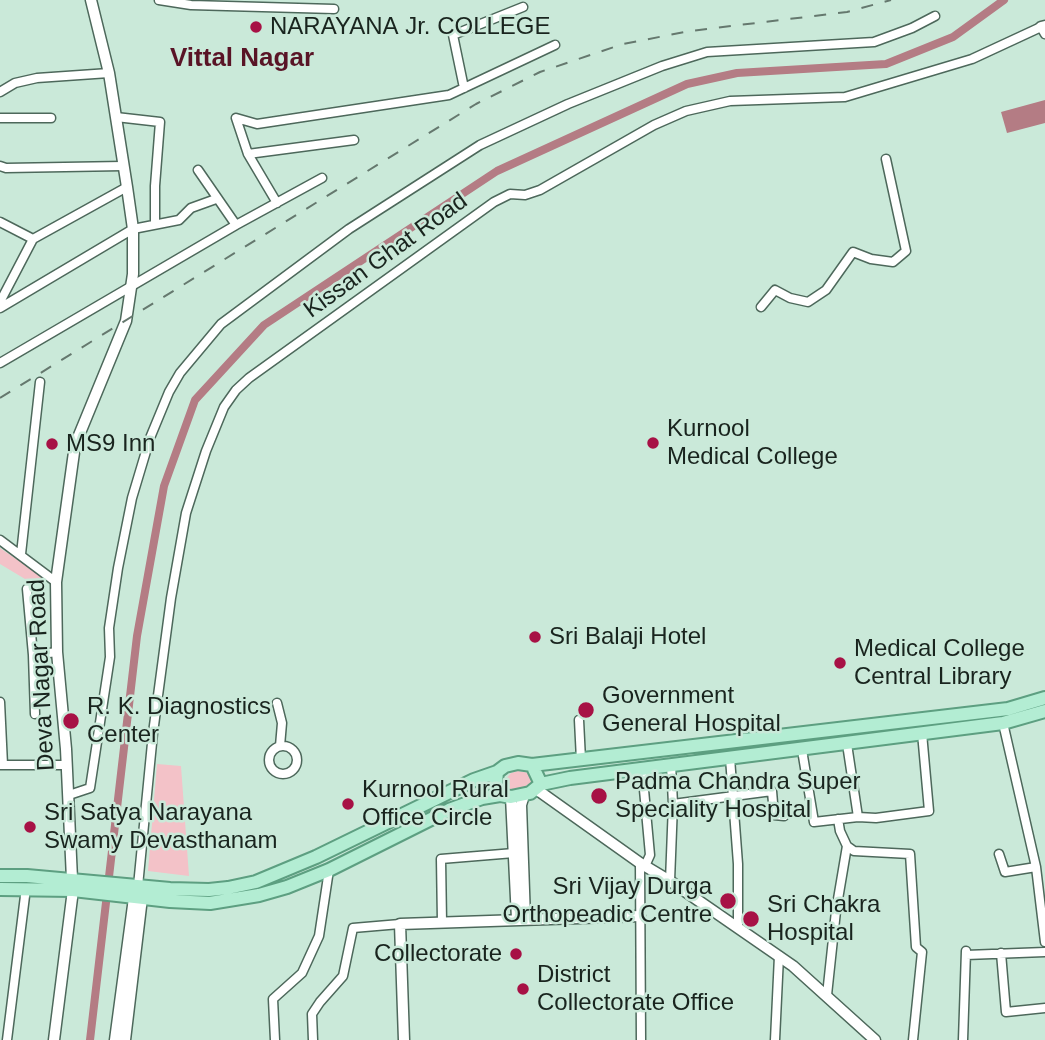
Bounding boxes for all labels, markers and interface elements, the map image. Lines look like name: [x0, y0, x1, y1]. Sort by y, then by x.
place label: NARAYANA Jr. COLLEGE: [270, 13, 551, 41]
marker: NARAYANA Jr. COLLEGE: [248, 19, 264, 35]
district label: Vittal Nagar: [170, 43, 314, 75]
street label: Kissan Ghat Road: [299, 187, 473, 325]
place label: Kurnool Medical College: [667, 415, 838, 471]
place label: MS9 Inn: [66, 430, 155, 458]
marker: Kurnool Medical College: [645, 435, 661, 451]
marker: MS9 Inn: [44, 436, 60, 452]
street label: Deva Nagar Road: [23, 578, 61, 772]
place label: Sri Balaji Hotel: [549, 623, 706, 651]
marker: Sri Balaji Hotel: [527, 629, 543, 645]
place label: Medical College Central Library: [854, 635, 1025, 691]
marker: Medical College Central Library: [832, 655, 848, 671]
place label: Government General Hospital: [602, 682, 781, 738]
place label: R. K. Diagnostics Center: [87, 693, 271, 749]
marker: Government General Hospital: [576, 700, 596, 720]
marker: R. K. Diagnostics Center: [61, 711, 81, 731]
place label: Padma Chandra Super Speciality Hospital: [615, 768, 860, 824]
place label: Kurnool Rural Office Circle: [362, 776, 509, 832]
marker: Padma Chandra Super Speciality Hospital: [589, 786, 609, 806]
marker: Kurnool Rural Office Circle: [340, 796, 356, 812]
place label: Sri Satya Narayana Swamy Devasthanam: [44, 799, 277, 855]
marker: Sri Satya Narayana Swamy Devasthanam: [22, 819, 38, 835]
place label: Sri Vijay Durga Orthopeadic Centre: [503, 873, 712, 929]
marker: Sri Vijay Durga Orthopeadic Centre: [718, 891, 738, 911]
place label: Sri Chakra Hospital: [767, 891, 880, 947]
marker: Sri Chakra Hospital: [741, 909, 761, 929]
place label: Collectorate: [374, 940, 502, 968]
marker: Collectorate: [508, 946, 524, 962]
place label: District Collectorate Office: [537, 961, 734, 1017]
marker: District Collectorate Office: [515, 981, 531, 997]

